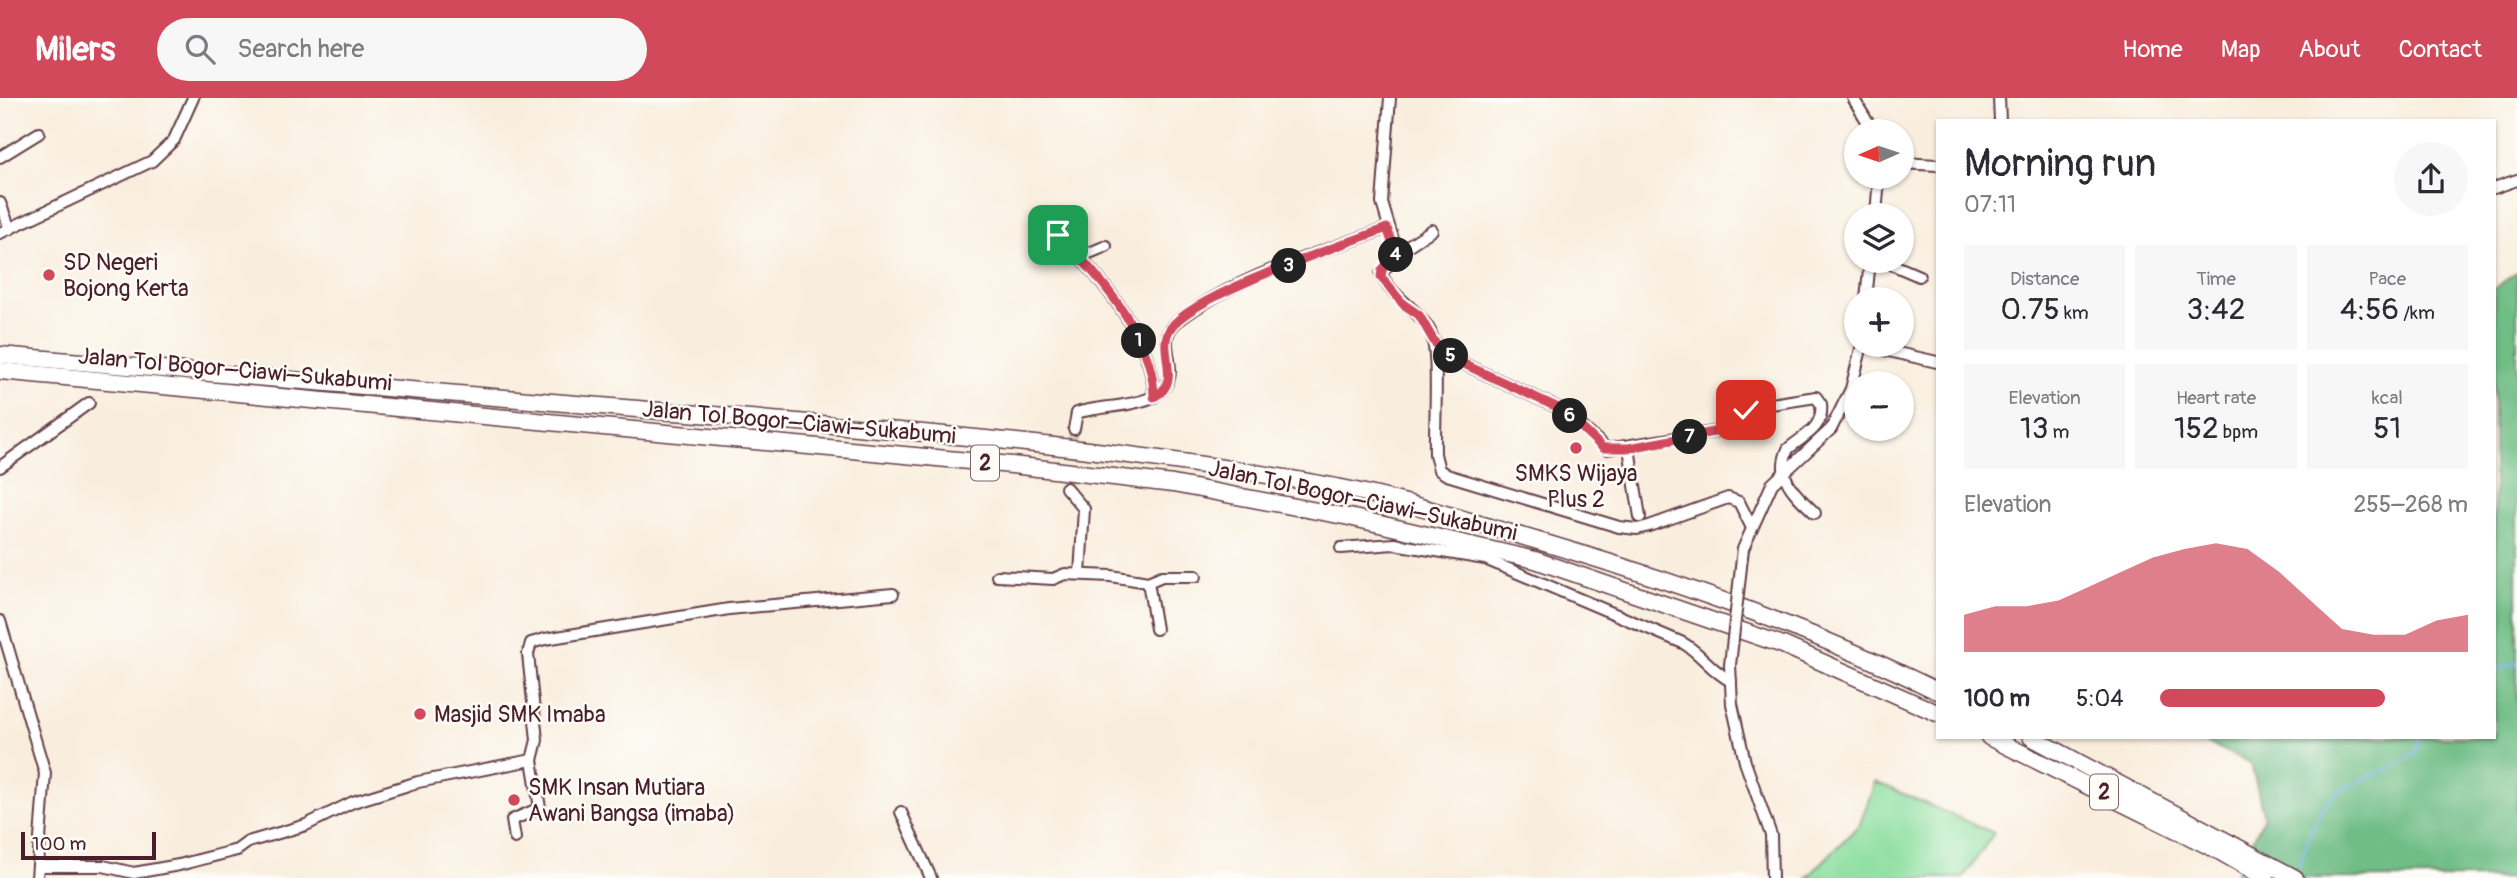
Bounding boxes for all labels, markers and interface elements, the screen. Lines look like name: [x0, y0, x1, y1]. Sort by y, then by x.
search box: [157, 18, 647, 81]
text: Milers: [35, 29, 115, 70]
icon: search: [181, 30, 219, 68]
text: Search here: [237, 33, 364, 65]
text: Home: [2122, 35, 2183, 64]
text: Map: [2221, 35, 2261, 64]
text: About: [2299, 35, 2361, 64]
text: Contact: [2399, 35, 2482, 64]
north arrow: [1844, 119, 1914, 189]
map controls: [1844, 119, 1914, 441]
text: Morning run: [1964, 140, 2156, 188]
button: share: [2394, 142, 2468, 216]
text: 07:11: [1964, 190, 2016, 219]
button: layers: [1844, 203, 1914, 273]
pin: [1028, 205, 1088, 265]
icon: arrive: [1039, 216, 1077, 254]
pin: 4: [1378, 238, 1414, 272]
text: 4: [1390, 242, 1401, 266]
place label: SD Negeri Bojong Kerta: [63, 248, 189, 303]
pin: 3: [1272, 248, 1306, 284]
text: 3: [1283, 253, 1294, 277]
marker: SD Negeri Bojong Kerta: [41, 267, 57, 283]
text: Distance: [2010, 267, 2079, 291]
text: Time: [2196, 267, 2236, 291]
text: Pace: [2369, 267, 2406, 291]
button: +: [1844, 287, 1914, 357]
text: 0.75: [2001, 291, 2060, 328]
text: 3:42: [2187, 291, 2245, 328]
text: 4:56: [2340, 291, 2399, 328]
text: km: [2060, 301, 2089, 325]
text: /km: [2399, 301, 2435, 325]
pin: 1: [1122, 324, 1156, 358]
text: 1: [1135, 328, 1142, 352]
pin: 5: [1434, 338, 1468, 374]
street label: Jalan Tol Bogor–Ciawi–Sukabumi: [77, 341, 393, 398]
text: 5: [1445, 343, 1456, 367]
button: −: [1844, 371, 1914, 441]
pin: [1716, 380, 1776, 440]
text: Elevation: [2008, 386, 2081, 410]
text: Heart rate: [2176, 386, 2256, 410]
text: kcal: [2372, 386, 2403, 410]
icon: check: [1727, 391, 1765, 429]
street label: Jalan Tol Bogor–Ciawi–Sukabumi: [641, 394, 957, 451]
pin: 6: [1552, 398, 1588, 434]
text: 6: [1564, 403, 1575, 427]
text: 13: [2020, 410, 2048, 447]
text: 152: [2174, 410, 2219, 447]
text: 51: [2373, 410, 2401, 447]
pin: 7: [1672, 420, 1708, 454]
text: m: [2048, 420, 2069, 444]
text: bpm: [2219, 420, 2258, 444]
text: 7: [1684, 424, 1695, 448]
marker: SMKS Wijaya Plus 2: [1568, 440, 1584, 456]
road number: 2: [971, 446, 999, 480]
street label: Jalan Tol Bogor–Ciawi–Sukabumi: [1206, 454, 1520, 547]
place label: SMKS Wijaya Plus 2: [1515, 459, 1637, 514]
text: Elevation: [1964, 490, 2052, 519]
text: 255–268 m: [2353, 490, 2468, 519]
text: 100 m: [1964, 684, 2030, 713]
text: 5:04: [2076, 684, 2124, 713]
place label: Masjid SMK Imaba: [434, 700, 606, 729]
marker: Masjid SMK Imaba: [412, 706, 428, 722]
place label: SMK Insan Mutiara Awani Bangsa (imaba): [528, 773, 736, 828]
road number: 2: [2090, 774, 2118, 810]
marker: SMK Insan Mutiara Awani Bangsa (imaba): [506, 792, 522, 808]
scale bar: [21, 829, 156, 861]
text: 100 m: [32, 832, 86, 856]

